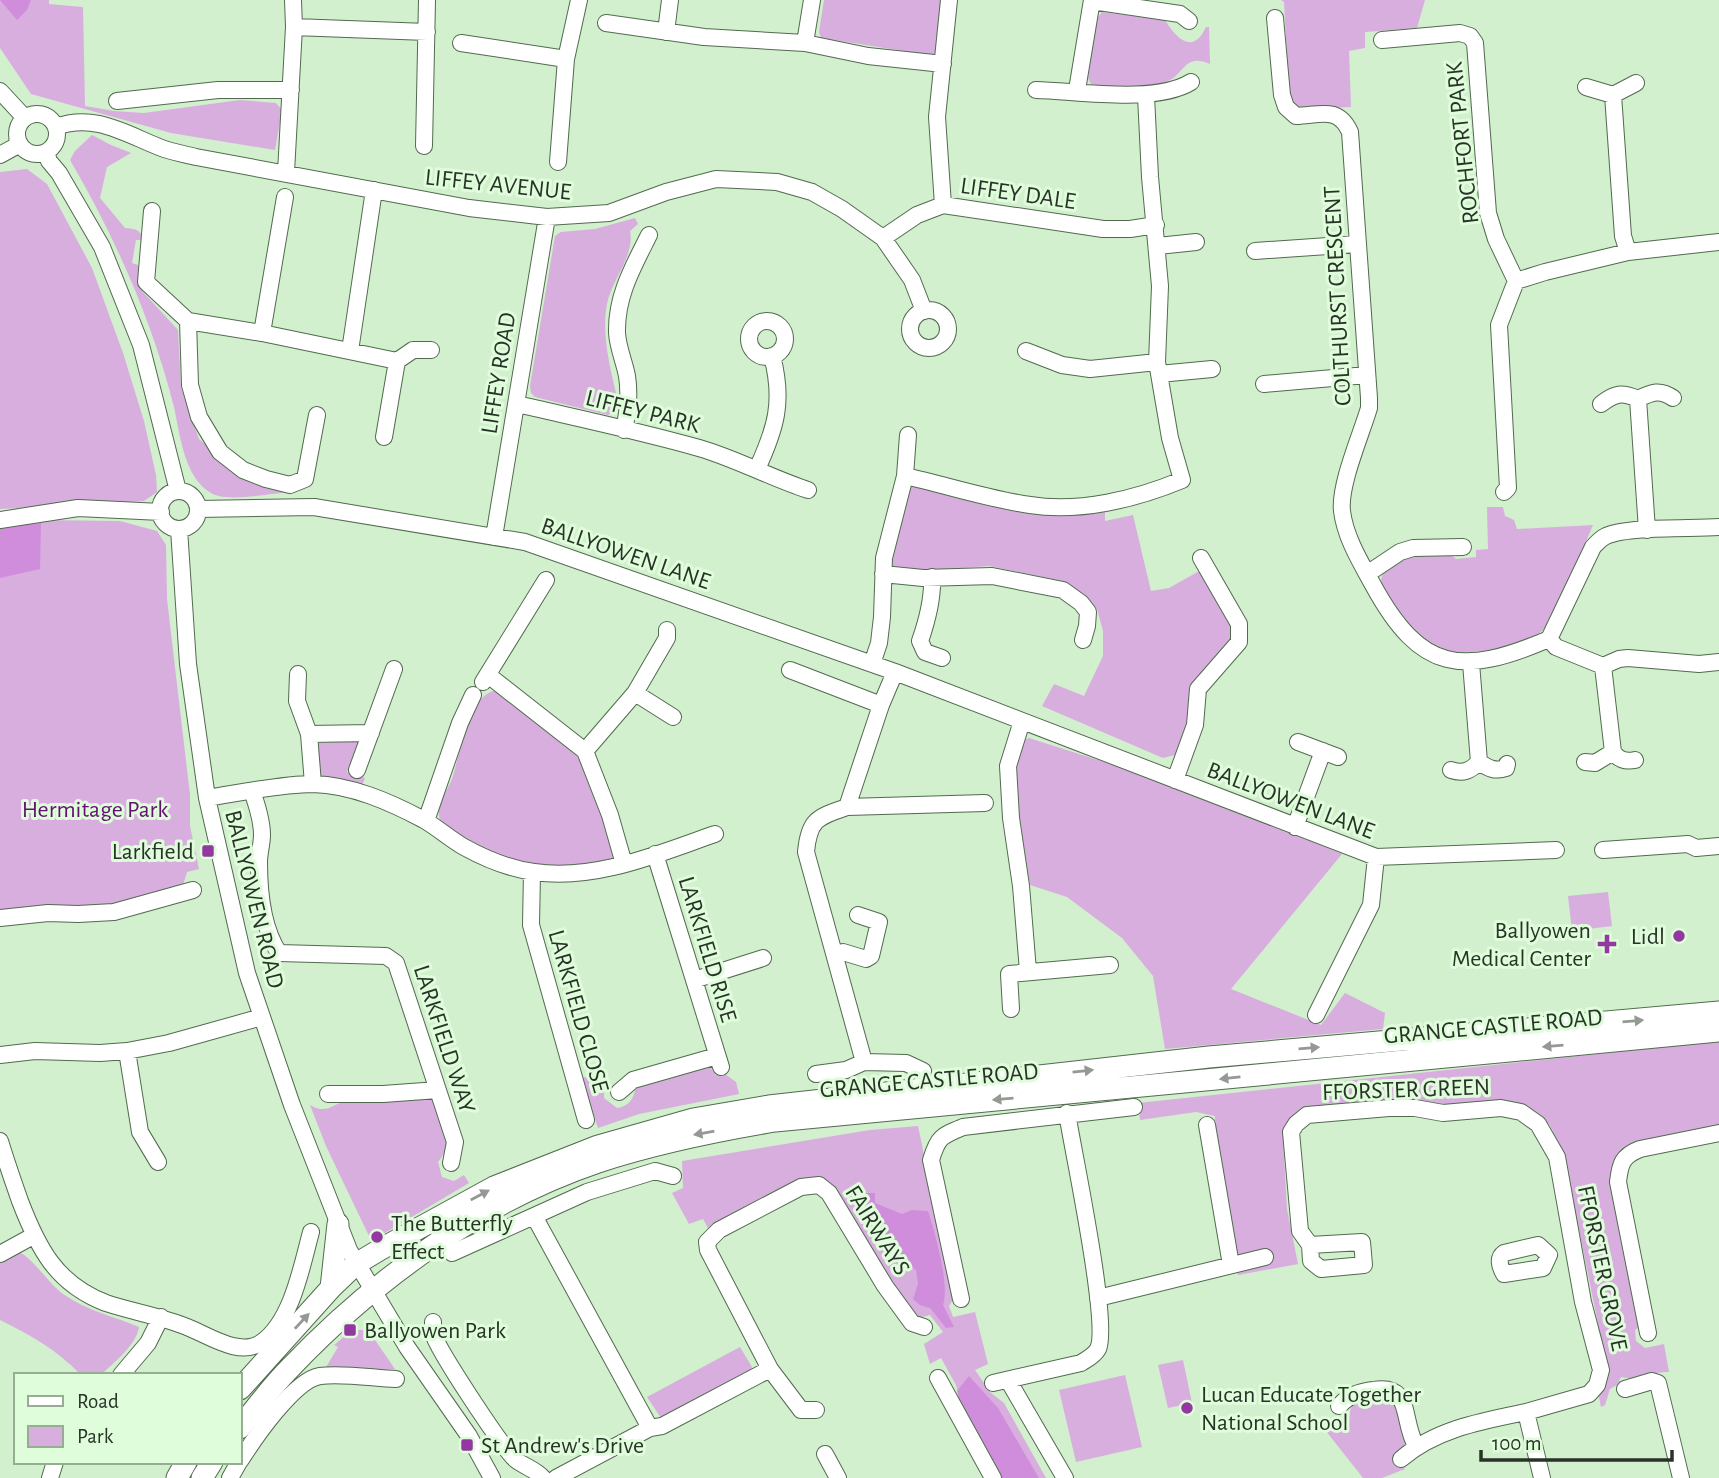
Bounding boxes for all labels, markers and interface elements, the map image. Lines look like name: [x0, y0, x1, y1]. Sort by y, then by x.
street label: ROCHFORT PARK: [1442, 60, 1483, 225]
street label: LIFFEY AVENUE: [424, 165, 573, 205]
street label: LIFFEY DALE: [959, 174, 1077, 214]
street label: COLTHURST CRESCENT: [1320, 185, 1356, 407]
street label: LIFFEY ROAD: [478, 311, 520, 436]
street label: LIFFEY PARK: [583, 386, 703, 438]
street label: BALLYOWEN LANE: [538, 514, 714, 594]
street label: BALLYOWEN LANE: [1204, 758, 1378, 844]
park label: Hermitage Park: [22, 798, 168, 822]
street label: BALLYOWEN ROAD: [220, 808, 288, 991]
place label: Larkfield: [112, 840, 194, 864]
marker: Larkfield: [200, 843, 216, 859]
street label: LARKFIELD RISE: [674, 874, 741, 1025]
place label: Ballyowen Medical Center: [1452, 919, 1591, 971]
place label: Lidl: [1631, 925, 1665, 949]
street label: LARKFIELD CLOSE: [543, 927, 613, 1096]
marker: Lidl: [1671, 928, 1687, 944]
marker: Ballyowen Medical Center: [1597, 934, 1617, 954]
street label: LARKFIELD WAY: [409, 962, 479, 1117]
street label: GRANGE CASTLE ROAD: [1383, 1005, 1603, 1049]
one-way arrow: [1623, 1015, 1645, 1026]
one-way arrow: [1542, 1041, 1564, 1052]
one-way arrow: [1298, 1042, 1320, 1053]
street label: GRANGE CASTLE ROAD: [819, 1059, 1039, 1103]
one-way arrow: [1072, 1065, 1094, 1076]
one-way arrow: [1218, 1073, 1240, 1084]
street label: FFORSTER GREEN: [1322, 1075, 1490, 1105]
one-way arrow: [992, 1094, 1014, 1105]
one-way arrow: [693, 1128, 715, 1139]
street label: FAIRWAYS: [840, 1182, 914, 1280]
street label: FFORSTER GROVE: [1573, 1183, 1631, 1353]
one-way arrow: [470, 1189, 490, 1201]
place label: The Butterfly Effect: [391, 1212, 513, 1264]
marker: The Butterfly Effect: [369, 1229, 385, 1245]
one-way arrow: [294, 1313, 310, 1330]
place label: Ballyowen Park: [364, 1319, 506, 1343]
marker: Ballyowen Park: [342, 1322, 358, 1338]
legend: [14, 1373, 242, 1464]
place label: Lucan Educate Together National School: [1201, 1383, 1421, 1435]
text: Road: [77, 1391, 119, 1412]
marker: Lucan Educate Together National School: [1179, 1400, 1195, 1416]
scale bar: [1481, 1418, 1672, 1462]
text: Park: [77, 1426, 114, 1447]
text: 100 m: [1492, 1433, 1542, 1454]
place label: St Andrew's Drive: [481, 1434, 644, 1458]
marker: St Andrew's Drive: [459, 1437, 475, 1453]

